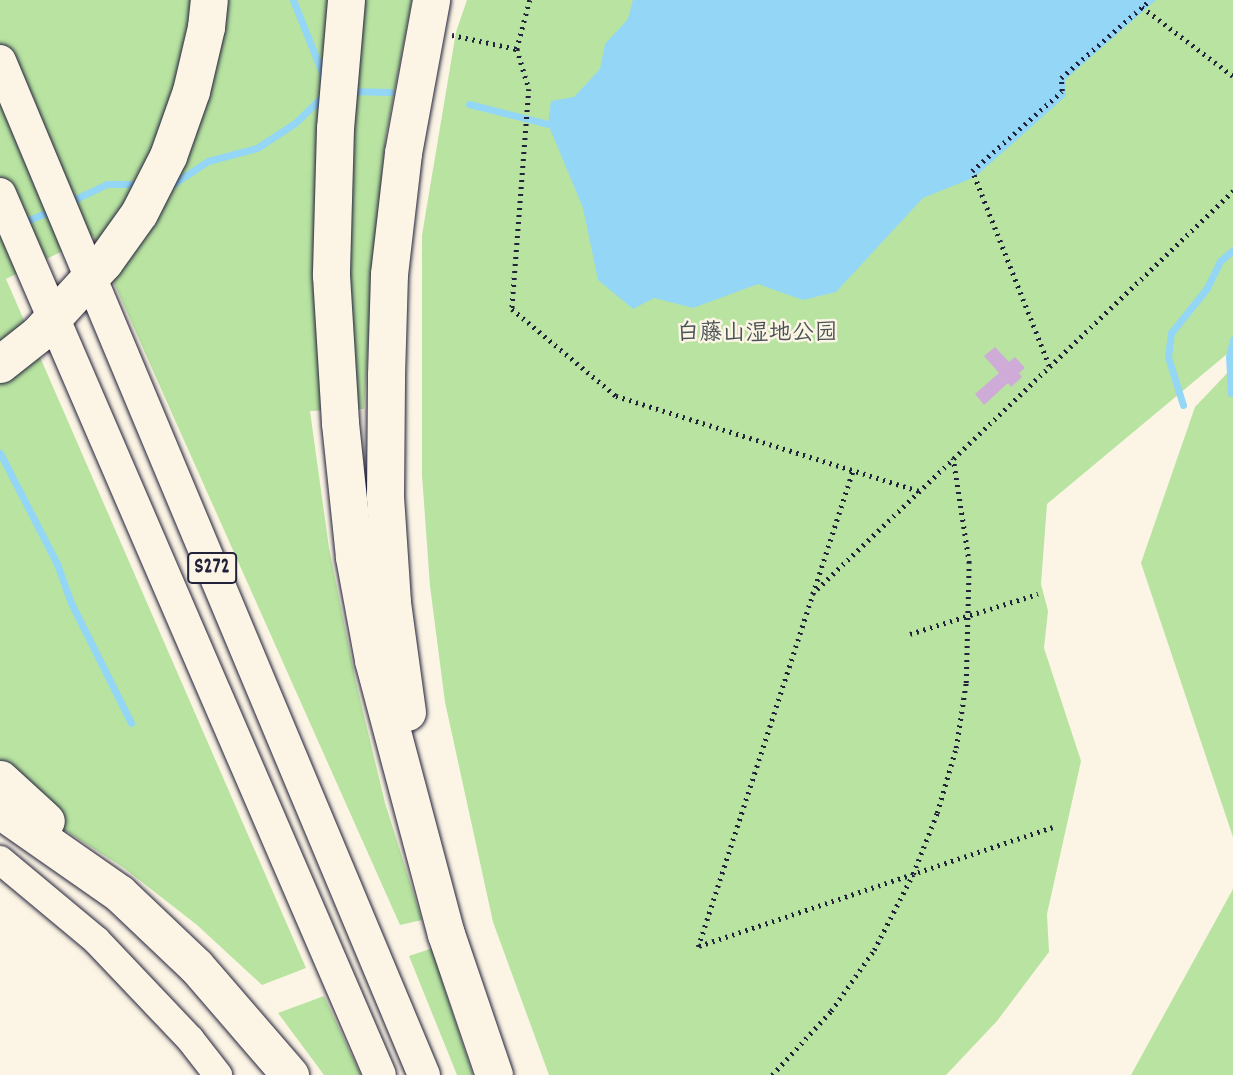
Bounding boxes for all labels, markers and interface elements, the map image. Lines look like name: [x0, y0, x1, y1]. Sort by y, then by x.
park label: 白藤山湿地公园: [677, 321, 837, 349]
road number: S272: [186, 550, 238, 586]

